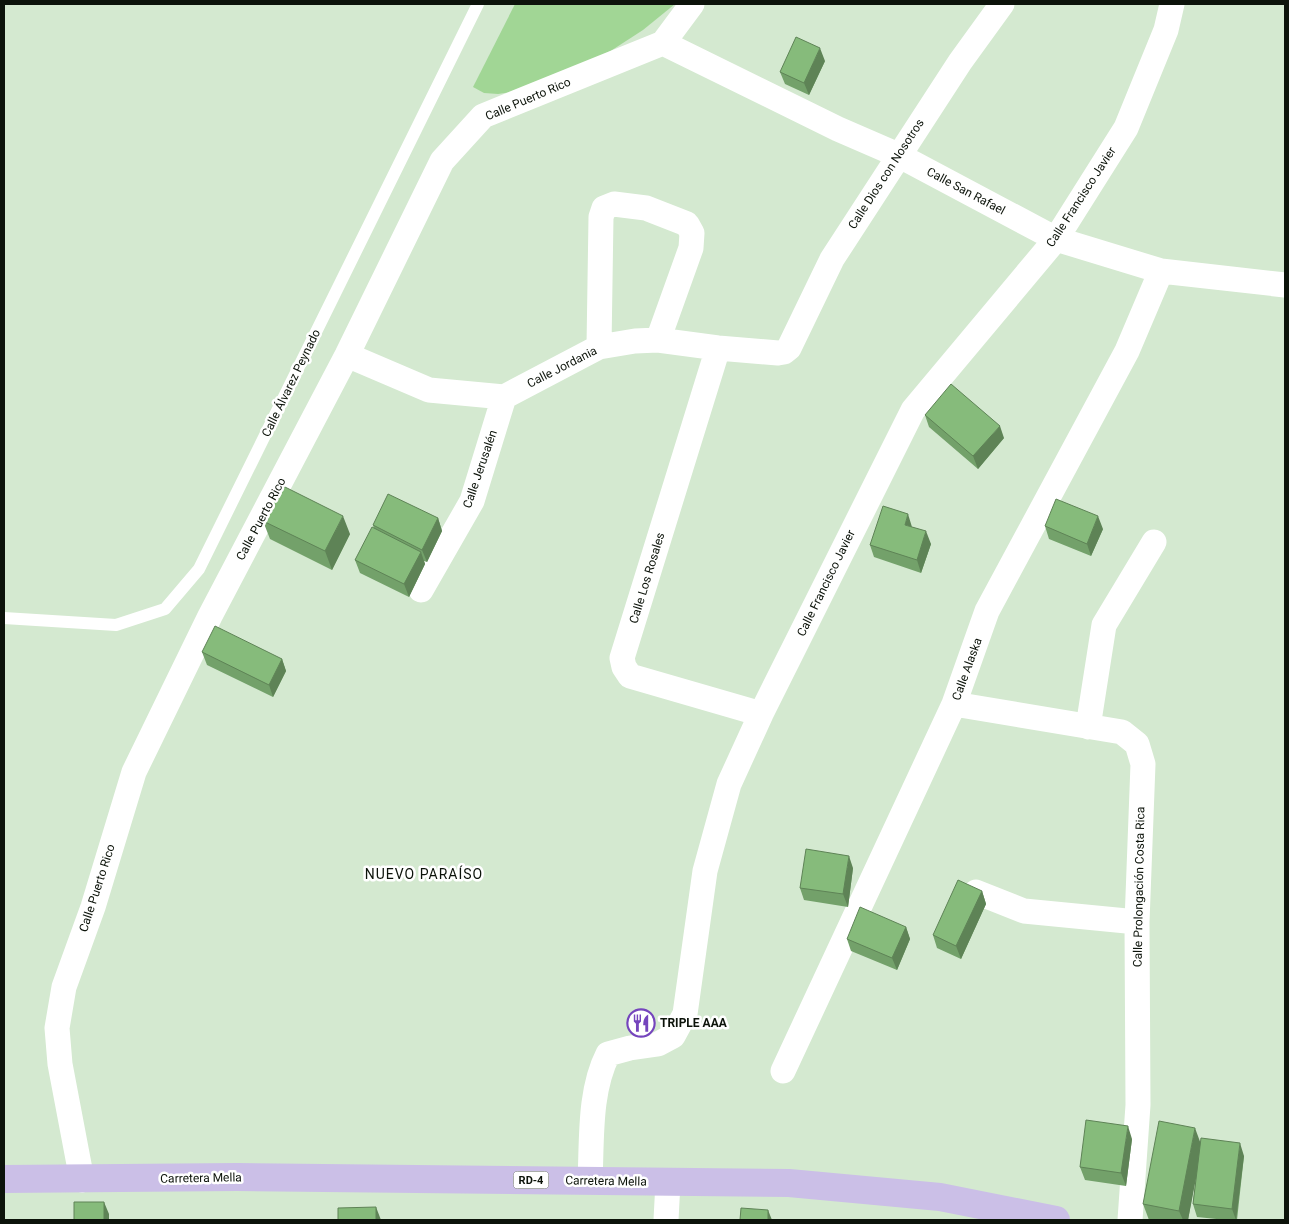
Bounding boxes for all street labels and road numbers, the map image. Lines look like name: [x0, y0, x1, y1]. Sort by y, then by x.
street label: Calle Puerto Rico: [483, 75, 573, 123]
street label: Calle Dios con Nosotros: [845, 116, 927, 232]
street label: Calle Francisco Javier: [1043, 144, 1119, 250]
street label: Calle San Rafael: [924, 164, 1008, 218]
street label: Calle Álvarez Peynado: [258, 326, 323, 439]
street label: Calle Jordania: [525, 343, 599, 391]
street label: Calle Jerusalén: [460, 428, 500, 510]
street label: Calle Puerto Rico: [233, 475, 289, 563]
street label: Calle Francisco Javier: [794, 527, 858, 639]
street label: Calle Los Rosales: [627, 531, 667, 625]
street label: Calle Alaska: [949, 636, 985, 702]
street label: Calle Prolongación Costa Rica: [1131, 807, 1147, 967]
street label: Calle Puerto Rico: [76, 842, 118, 934]
street label: Carretera Mella: [160, 1170, 242, 1186]
road number: RD-4: [514, 1172, 548, 1188]
street label: Carretera Mella: [565, 1173, 647, 1189]

